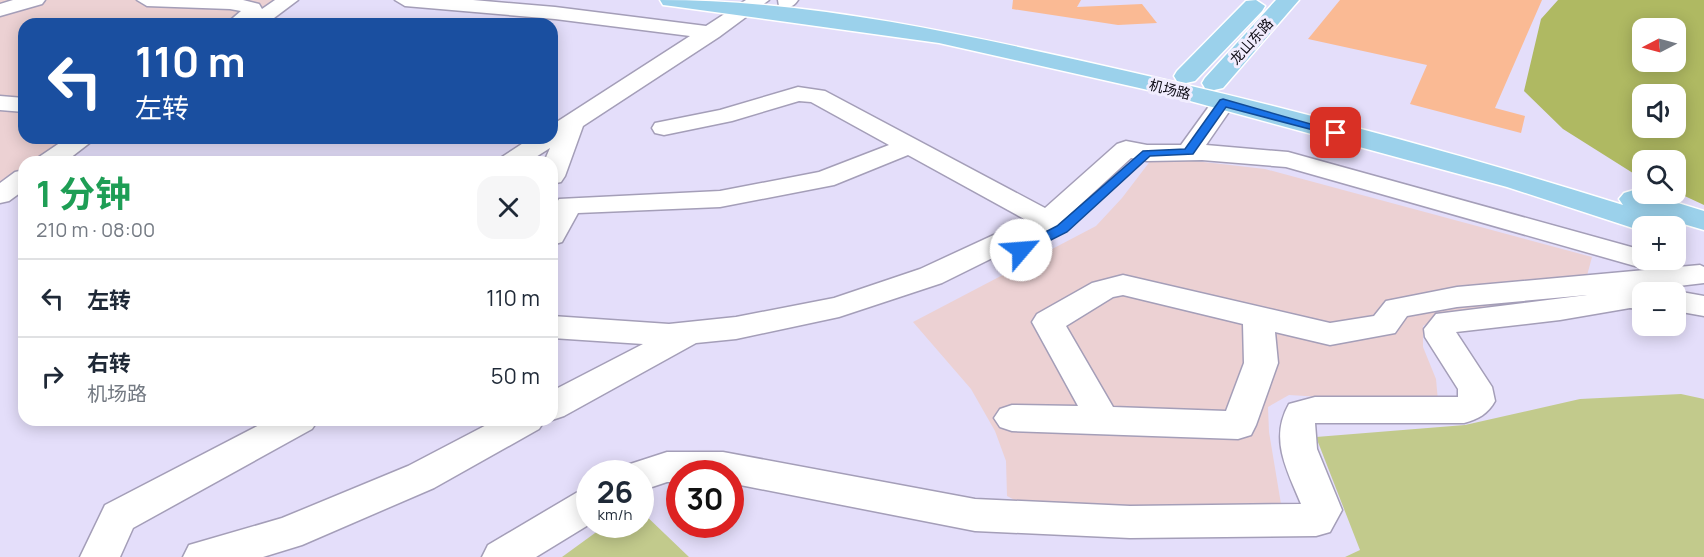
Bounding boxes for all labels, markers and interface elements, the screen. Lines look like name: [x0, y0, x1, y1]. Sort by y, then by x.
street label: 龙山东路: [1225, 14, 1277, 68]
north arrow: [1632, 18, 1686, 72]
map controls: [1632, 18, 1686, 336]
text: 110 m: [135, 32, 246, 90]
icon: left: [36, 42, 114, 120]
street label: 机场路: [1147, 75, 1193, 103]
button: sound: [1632, 84, 1686, 138]
text: 左转: [135, 89, 189, 126]
pin: [1310, 107, 1361, 158]
icon: arrive: [1319, 116, 1352, 149]
button: search: [1632, 150, 1686, 204]
text: 1 分钟: [36, 169, 131, 218]
button: close: [477, 176, 540, 239]
text: 210 m · 08:00: [36, 216, 155, 243]
button: +: [1632, 216, 1686, 270]
position arrow: [989, 218, 1053, 282]
icon: left: [36, 282, 69, 315]
button: −: [1632, 282, 1686, 336]
text: 110 m: [486, 283, 540, 313]
text: 左转: [87, 285, 131, 315]
text: 右转: [87, 348, 131, 378]
icon: right: [36, 360, 69, 393]
text: 50 m: [491, 361, 540, 391]
text: 机场路: [87, 380, 147, 407]
speed limit sign: 30: [666, 460, 744, 538]
text: 26: [597, 471, 633, 512]
text: km/h: [598, 504, 632, 525]

